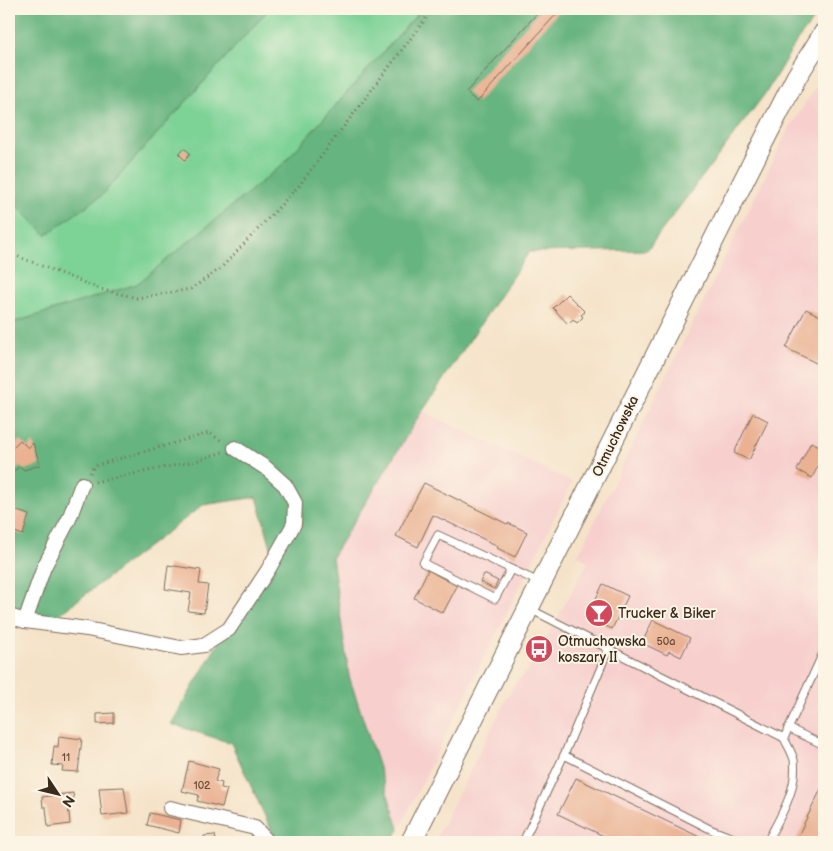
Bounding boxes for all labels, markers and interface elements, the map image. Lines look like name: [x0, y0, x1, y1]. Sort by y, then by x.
street label: Otmuchowska: [588, 393, 642, 480]
bar icon: Trucker & Biker: [584, 598, 614, 628]
place label: Trucker & Biker: [618, 605, 717, 622]
place label: Otmuchowska koszary II: [558, 633, 646, 666]
bus stop icon: Otmuchowska koszary II: [524, 634, 554, 664]
house number: 50a: [657, 635, 676, 648]
house number: 11: [62, 751, 70, 764]
north arrow: [32, 768, 82, 818]
house number: 102: [193, 779, 211, 792]
text: N: [58, 792, 78, 810]

